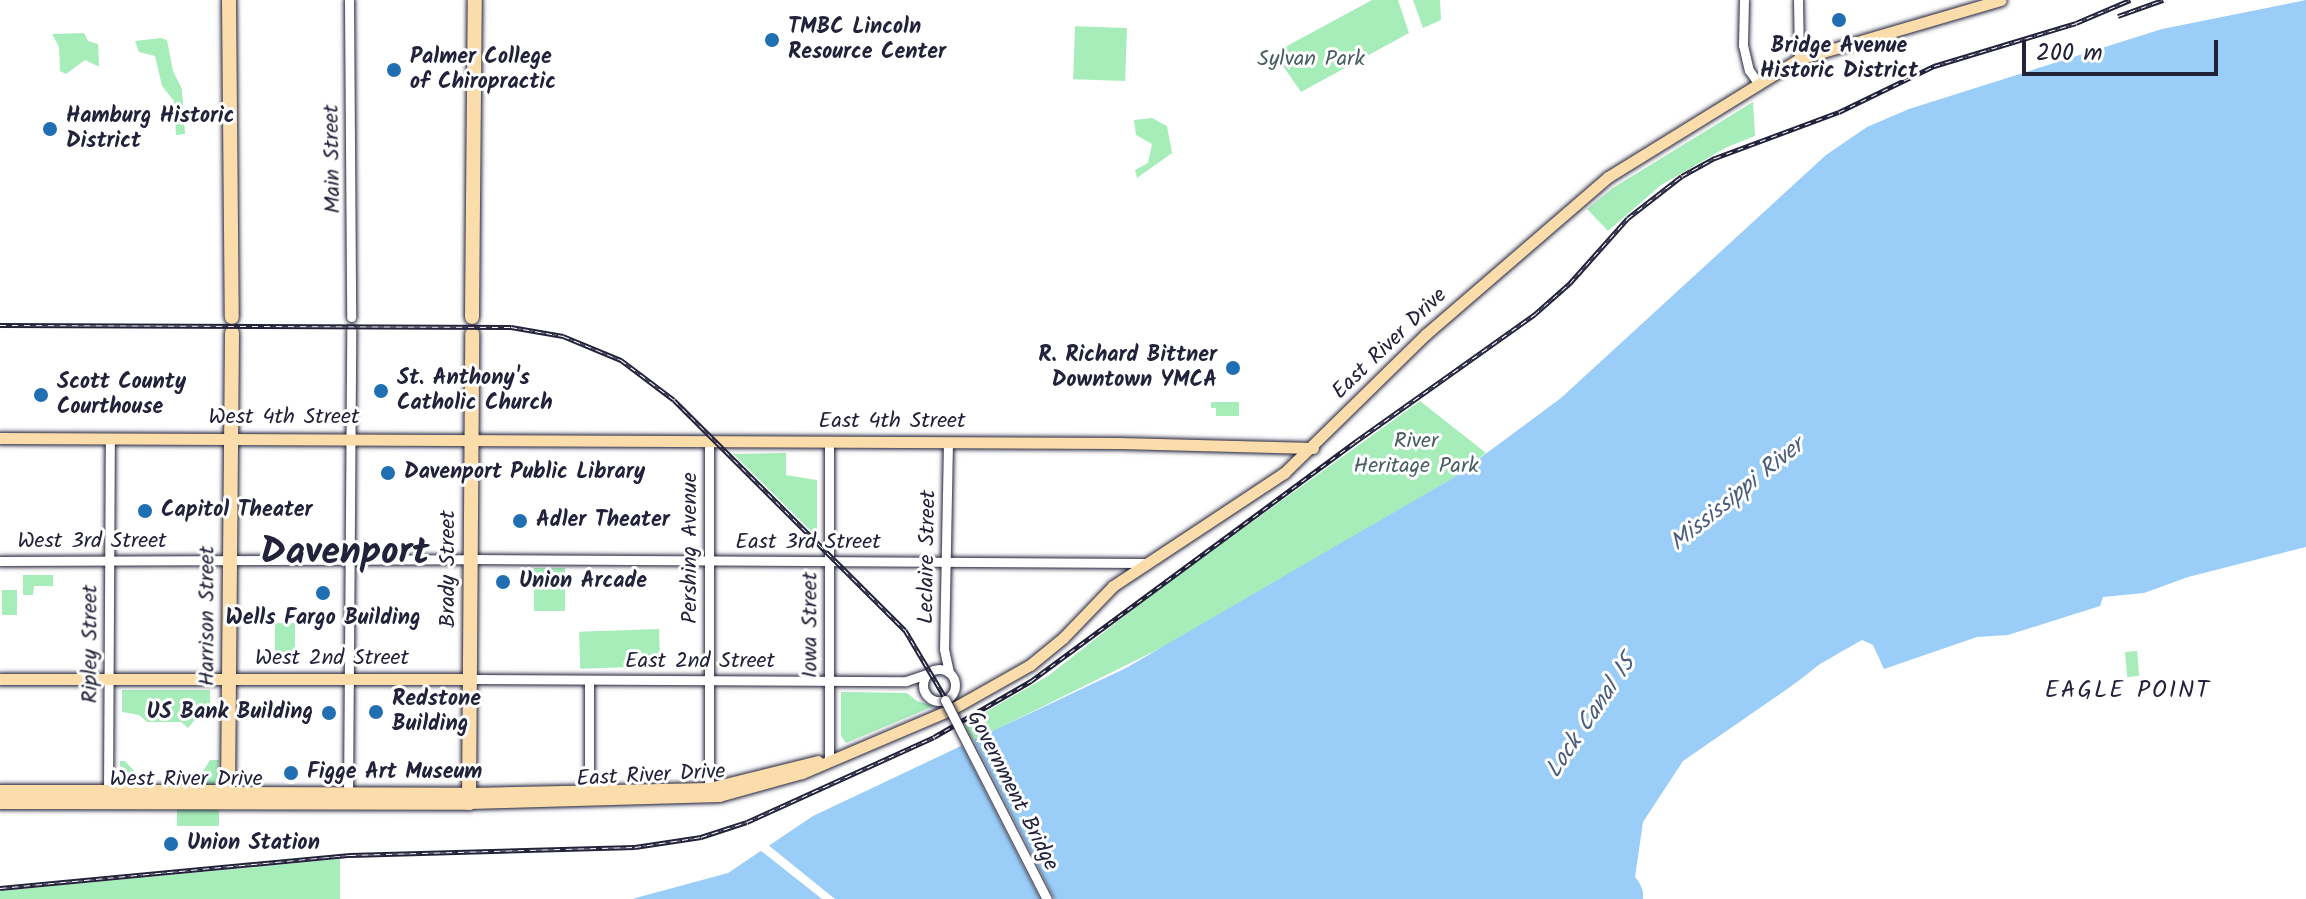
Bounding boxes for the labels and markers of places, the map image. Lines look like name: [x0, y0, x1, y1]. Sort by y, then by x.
marker: Bridge Avenue Historic District: [1830, 11, 1848, 29]
place label: TMBC Lincoln Resource Center: [788, 14, 946, 66]
marker: TMBC Lincoln Resource Center: [763, 31, 781, 49]
place label: Bridge Avenue Historic District: [1760, 33, 1918, 84]
place label: Palmer College of Chiropractic: [410, 44, 556, 96]
marker: Palmer College of Chiropractic: [385, 61, 403, 79]
place label: Hamburg Historic District: [66, 103, 234, 154]
marker: Hamburg Historic District: [41, 120, 59, 138]
place label: R. Richard Bittner Downtown YMCA: [1038, 342, 1217, 394]
marker: R. Richard Bittner Downtown YMCA: [1224, 359, 1242, 377]
place label: St. Anthony's Catholic Church: [397, 365, 553, 416]
place label: Scott County Courthouse: [57, 369, 186, 420]
marker: St. Anthony's Catholic Church: [372, 382, 390, 400]
marker: Scott County Courthouse: [32, 386, 50, 404]
place label: Davenport Public Library: [404, 460, 645, 486]
marker: Davenport Public Library: [379, 464, 397, 482]
place label: Capitol Theater: [161, 498, 313, 524]
marker: Capitol Theater: [136, 502, 154, 520]
place label: Adler Theater: [536, 508, 670, 534]
marker: Adler Theater: [511, 512, 529, 530]
place label: Union Arcade: [519, 569, 647, 595]
marker: Union Arcade: [494, 573, 512, 591]
marker: Wells Fargo Building: [314, 584, 332, 602]
place label: Wells Fargo Building: [226, 606, 420, 632]
place label: Redstone Building: [392, 686, 481, 738]
place label: US Bank Building: [147, 700, 313, 726]
marker: Redstone Building: [367, 703, 385, 721]
marker: US Bank Building: [320, 704, 338, 722]
place label: Figge Art Museum: [307, 760, 482, 786]
marker: Figge Art Museum: [282, 764, 300, 782]
place label: Union Station: [187, 831, 320, 857]
marker: Union Station: [162, 835, 180, 853]

